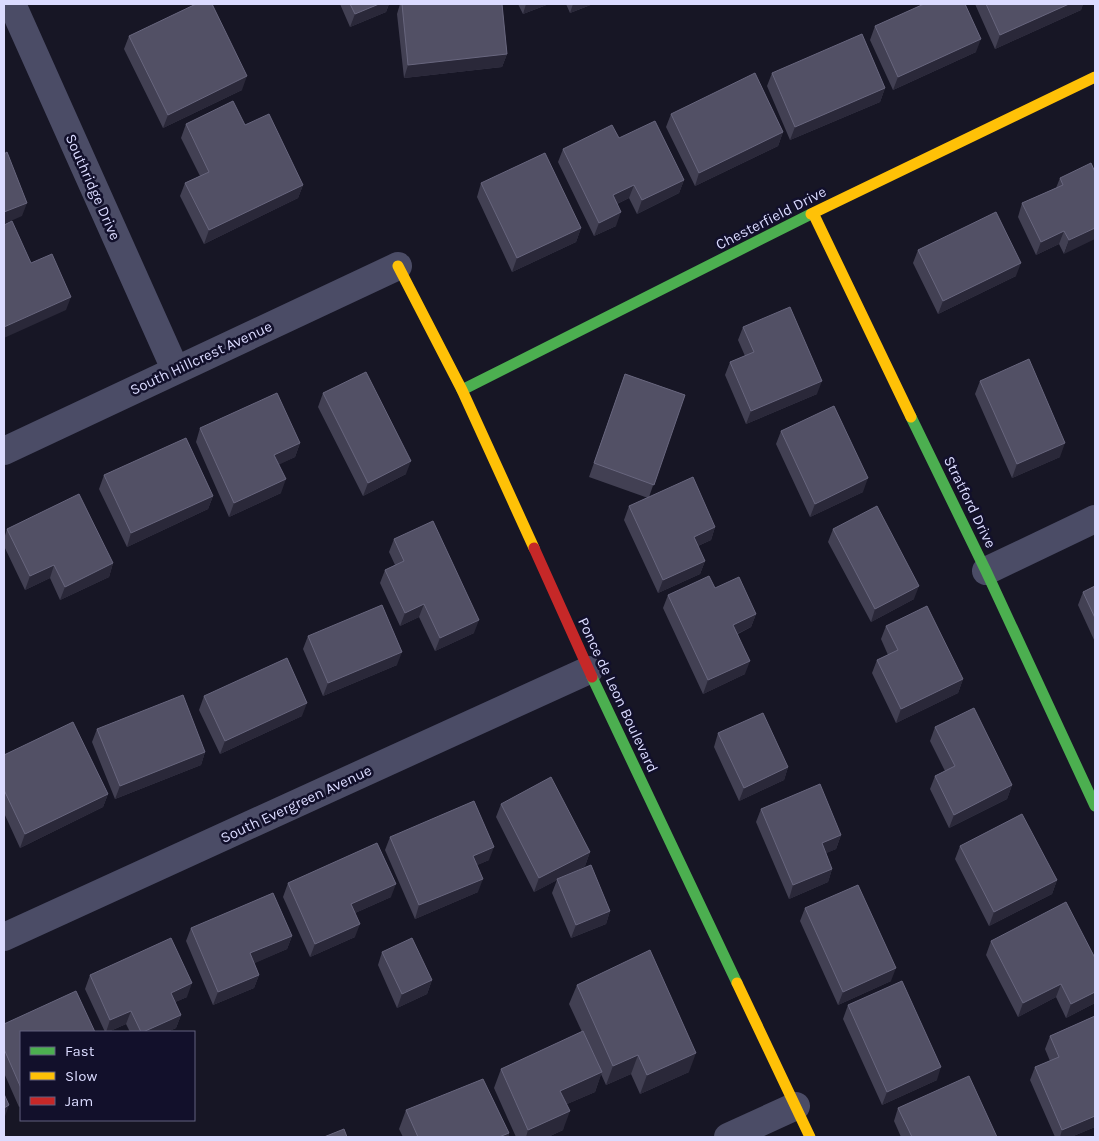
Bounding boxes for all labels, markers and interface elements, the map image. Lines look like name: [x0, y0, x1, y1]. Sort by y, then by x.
street label: Southridge Drive: [61, 131, 125, 243]
street label: Chesterfield Drive: [713, 182, 829, 254]
street label: South Hillcrest Avenue: [127, 317, 275, 399]
street label: Stratford Drive: [940, 453, 1000, 551]
street label: Ponce de Leon Boulevard: [574, 615, 662, 775]
street label: South Evergreen Avenue: [218, 761, 374, 847]
legend: [20, 1031, 195, 1121]
text: Fast: [65, 1042, 95, 1060]
text: Slow: [65, 1067, 97, 1085]
text: Jam: [65, 1092, 93, 1110]

